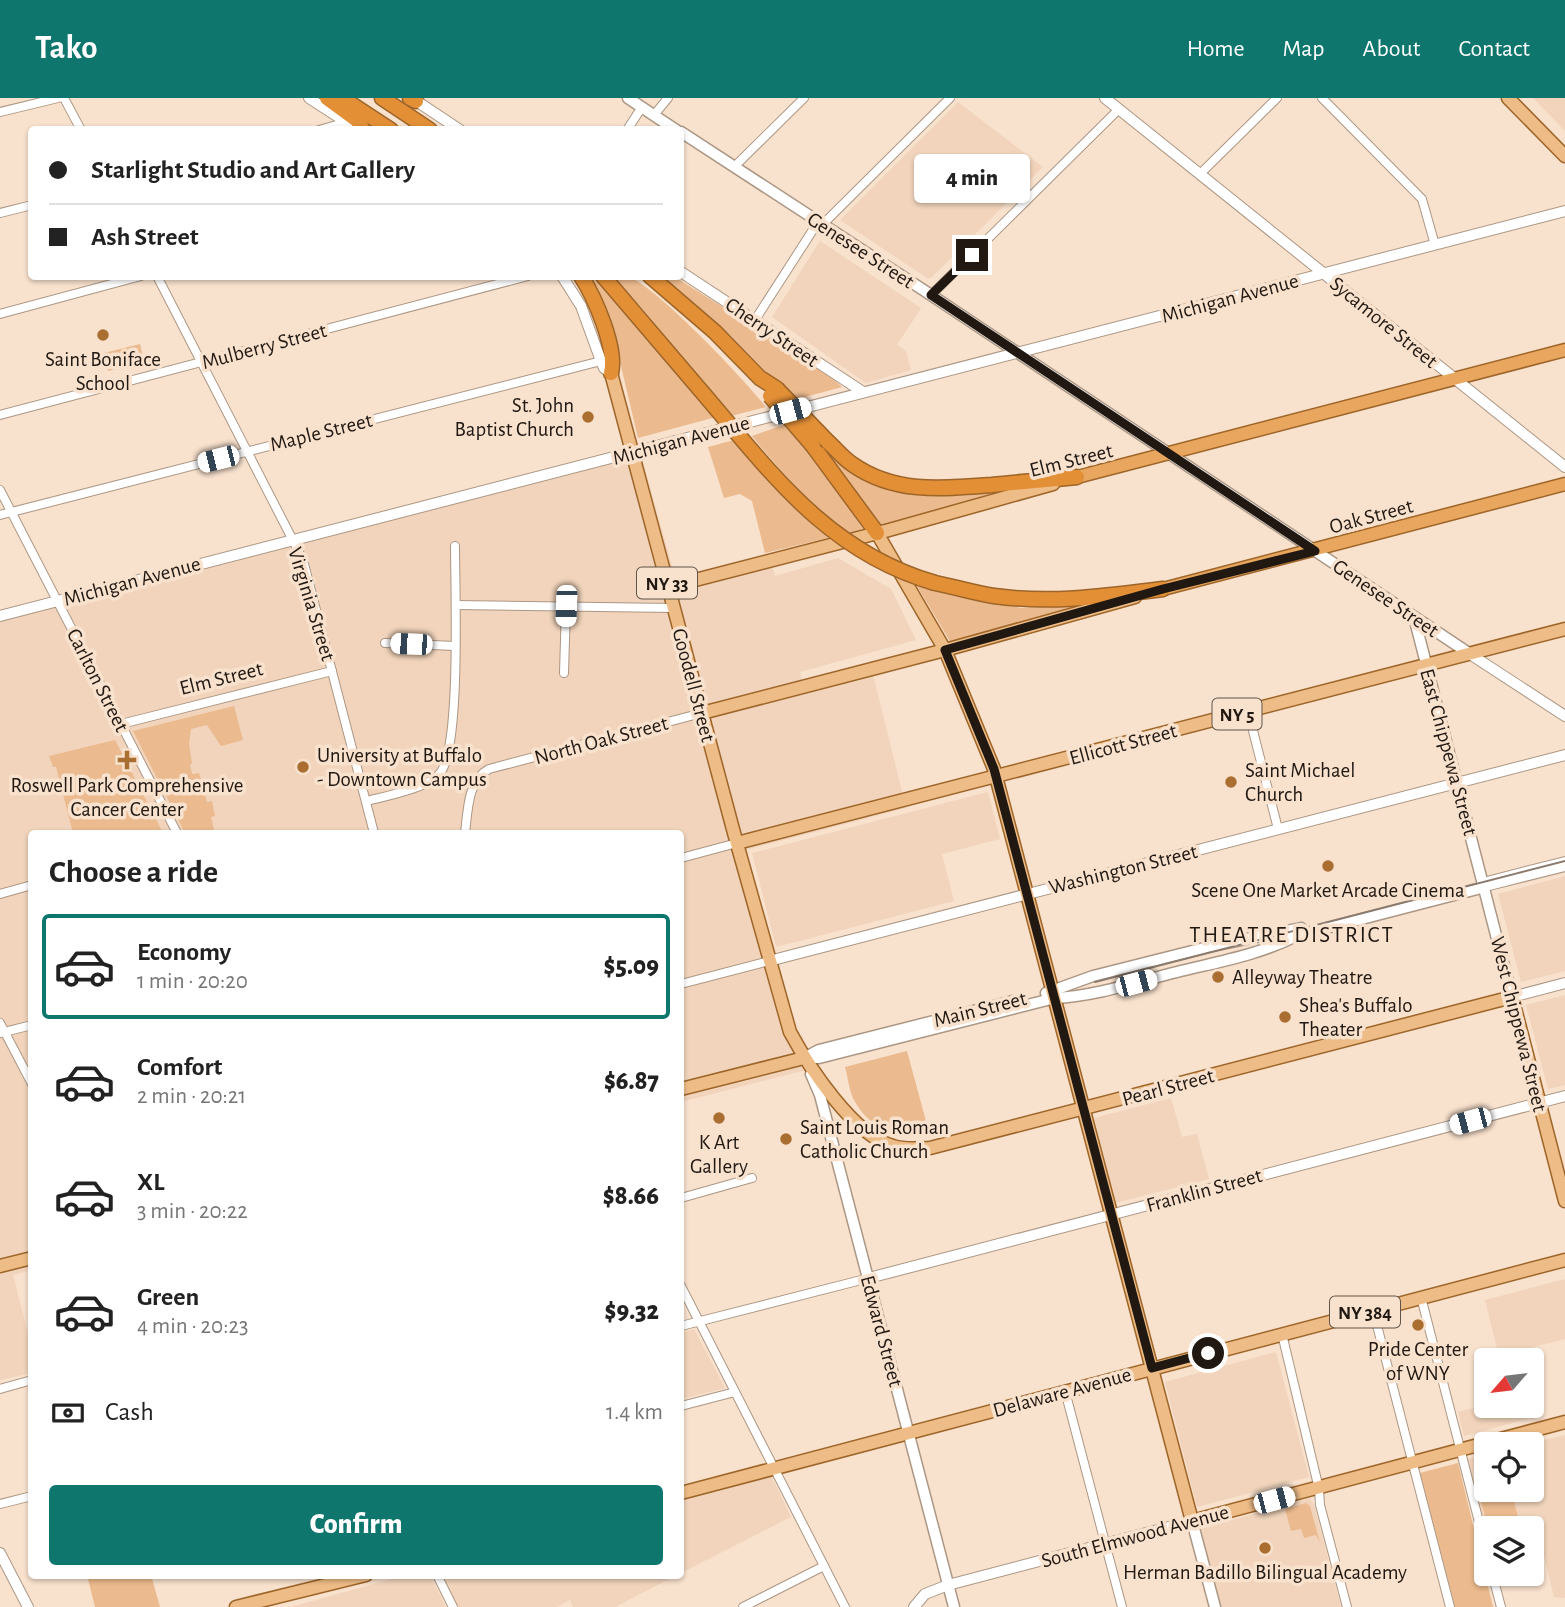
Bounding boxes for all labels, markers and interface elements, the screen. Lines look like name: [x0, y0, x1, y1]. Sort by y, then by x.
text: Tako: [35, 32, 98, 65]
text: Home: [1187, 37, 1245, 61]
text: Map: [1283, 37, 1325, 61]
text: About: [1363, 37, 1420, 61]
text: Contact: [1458, 37, 1530, 61]
callout: 4 min: [914, 153, 1030, 202]
text: Starlight Studio and Art Gallery: [91, 157, 415, 183]
text: 4 min: [946, 167, 998, 190]
street label: Genesee Street: [804, 208, 918, 293]
text: Ash Street: [91, 224, 198, 250]
route end: [956, 239, 988, 271]
street label: Michigan Avenue: [1159, 270, 1301, 327]
street label: Sycamore Street: [1326, 273, 1442, 372]
street label: Cherry Street: [721, 294, 822, 371]
street label: Mulberry Street: [199, 320, 329, 373]
marker: Saint Boniface School: [95, 327, 111, 343]
place label: Saint Boniface School: [45, 349, 161, 394]
place label: St. John Baptist Church: [455, 395, 574, 440]
car: [767, 395, 814, 427]
marker: St. John Baptist Church: [580, 409, 596, 425]
street label: Maple Street: [268, 410, 375, 455]
street label: Michigan Avenue: [610, 412, 752, 469]
street label: Elm Street: [1027, 440, 1115, 481]
car: [196, 444, 241, 474]
street label: Oak Street: [1327, 495, 1415, 538]
street label: Virginia Street: [284, 545, 339, 664]
street label: Michigan Avenue: [61, 553, 203, 610]
street label: Genesee Street: [1329, 555, 1443, 642]
road number: NY 33: [637, 568, 697, 598]
car: [555, 585, 578, 627]
street label: Carlton Street: [63, 625, 133, 735]
street label: Goodell Street: [668, 626, 719, 744]
car: [390, 633, 433, 655]
street label: Elm Street: [177, 658, 265, 699]
street label: East Chippewa Street: [1416, 666, 1481, 838]
road number: NY 5: [1212, 698, 1262, 730]
street label: North Oak Street: [532, 712, 670, 768]
street label: Ellicott Street: [1067, 720, 1179, 769]
place label: University at Buffalo - Downtown Campus: [317, 745, 487, 790]
marker: Roswell Park Comprehensive Cancer Center: [117, 750, 137, 770]
marker: University at Buffalo - Downtown Campus: [295, 759, 311, 775]
place label: Saint Michael Church: [1245, 760, 1355, 805]
marker: Saint Michael Church: [1223, 774, 1239, 790]
place label: Roswell Park Comprehensive Cancer Center: [11, 775, 243, 820]
street label: Washington Street: [1047, 841, 1200, 898]
text: Choose a ride: [49, 856, 218, 888]
marker: Scene One Market Arcade Cinema: [1320, 858, 1336, 874]
place label: Scene One Market Arcade Cinema: [1191, 880, 1465, 901]
district label: THEATRE DISTRICT: [1189, 924, 1395, 947]
street label: West Chippewa Street: [1487, 934, 1551, 1114]
icon: car: [53, 935, 116, 998]
text: Economy: [137, 939, 231, 965]
text: $5.09: [604, 953, 659, 979]
car: [1113, 967, 1160, 999]
place label: Alleyway Theatre: [1232, 967, 1372, 988]
marker: Alleyway Theatre: [1210, 969, 1226, 985]
text: 1 min · 20:20: [137, 970, 248, 993]
street label: Main Street: [932, 988, 1029, 1031]
place label: Shea's Buffalo Theater: [1299, 995, 1413, 1040]
marker: Shea's Buffalo Theater: [1277, 1009, 1293, 1025]
icon: car: [53, 1050, 116, 1113]
text: Comfort: [137, 1054, 222, 1080]
street label: Pearl Street: [1120, 1065, 1217, 1110]
text: $6.87: [604, 1068, 659, 1094]
text: 2 min · 20:21: [137, 1085, 246, 1108]
car: [1447, 1105, 1494, 1137]
marker: K Art Gallery: [711, 1110, 727, 1126]
place label: Saint Louis Roman Catholic Church: [800, 1117, 949, 1162]
marker: Saint Louis Roman Catholic Church: [778, 1131, 794, 1147]
place label: K Art Gallery: [690, 1132, 748, 1177]
icon: car: [53, 1165, 116, 1228]
street label: Franklin Street: [1144, 1165, 1265, 1216]
text: XL: [137, 1169, 164, 1195]
text: $8.66: [603, 1183, 659, 1209]
text: 3 min · 20:22: [137, 1200, 248, 1223]
street label: Edward Street: [857, 1273, 907, 1389]
icon: car: [53, 1280, 116, 1343]
text: Green: [137, 1284, 199, 1310]
road number: NY 384: [1330, 1296, 1400, 1328]
text: $9.32: [605, 1298, 659, 1324]
text: 4 min · 20:23: [137, 1315, 248, 1338]
marker: Pride Center of WNY: [1410, 1317, 1426, 1333]
route start: [1192, 1337, 1224, 1369]
place label: Pride Center of WNY: [1368, 1339, 1468, 1384]
north arrow: [1474, 1348, 1544, 1418]
map controls: [1474, 1348, 1544, 1586]
street label: Delaware Avenue: [991, 1364, 1134, 1421]
icon: cash: [49, 1394, 87, 1432]
text: Cash: [105, 1399, 154, 1425]
text: 1.4 km: [606, 1401, 663, 1424]
button: locate: [1474, 1432, 1544, 1502]
car: [1251, 1484, 1298, 1516]
button: Confirm: [49, 1485, 663, 1565]
street label: South Elmwood Avenue: [1039, 1501, 1231, 1572]
button: layers: [1474, 1516, 1544, 1586]
marker: Herman Badillo Bilingual Academy: [1257, 1540, 1273, 1556]
place label: Herman Badillo Bilingual Academy: [1123, 1562, 1407, 1583]

